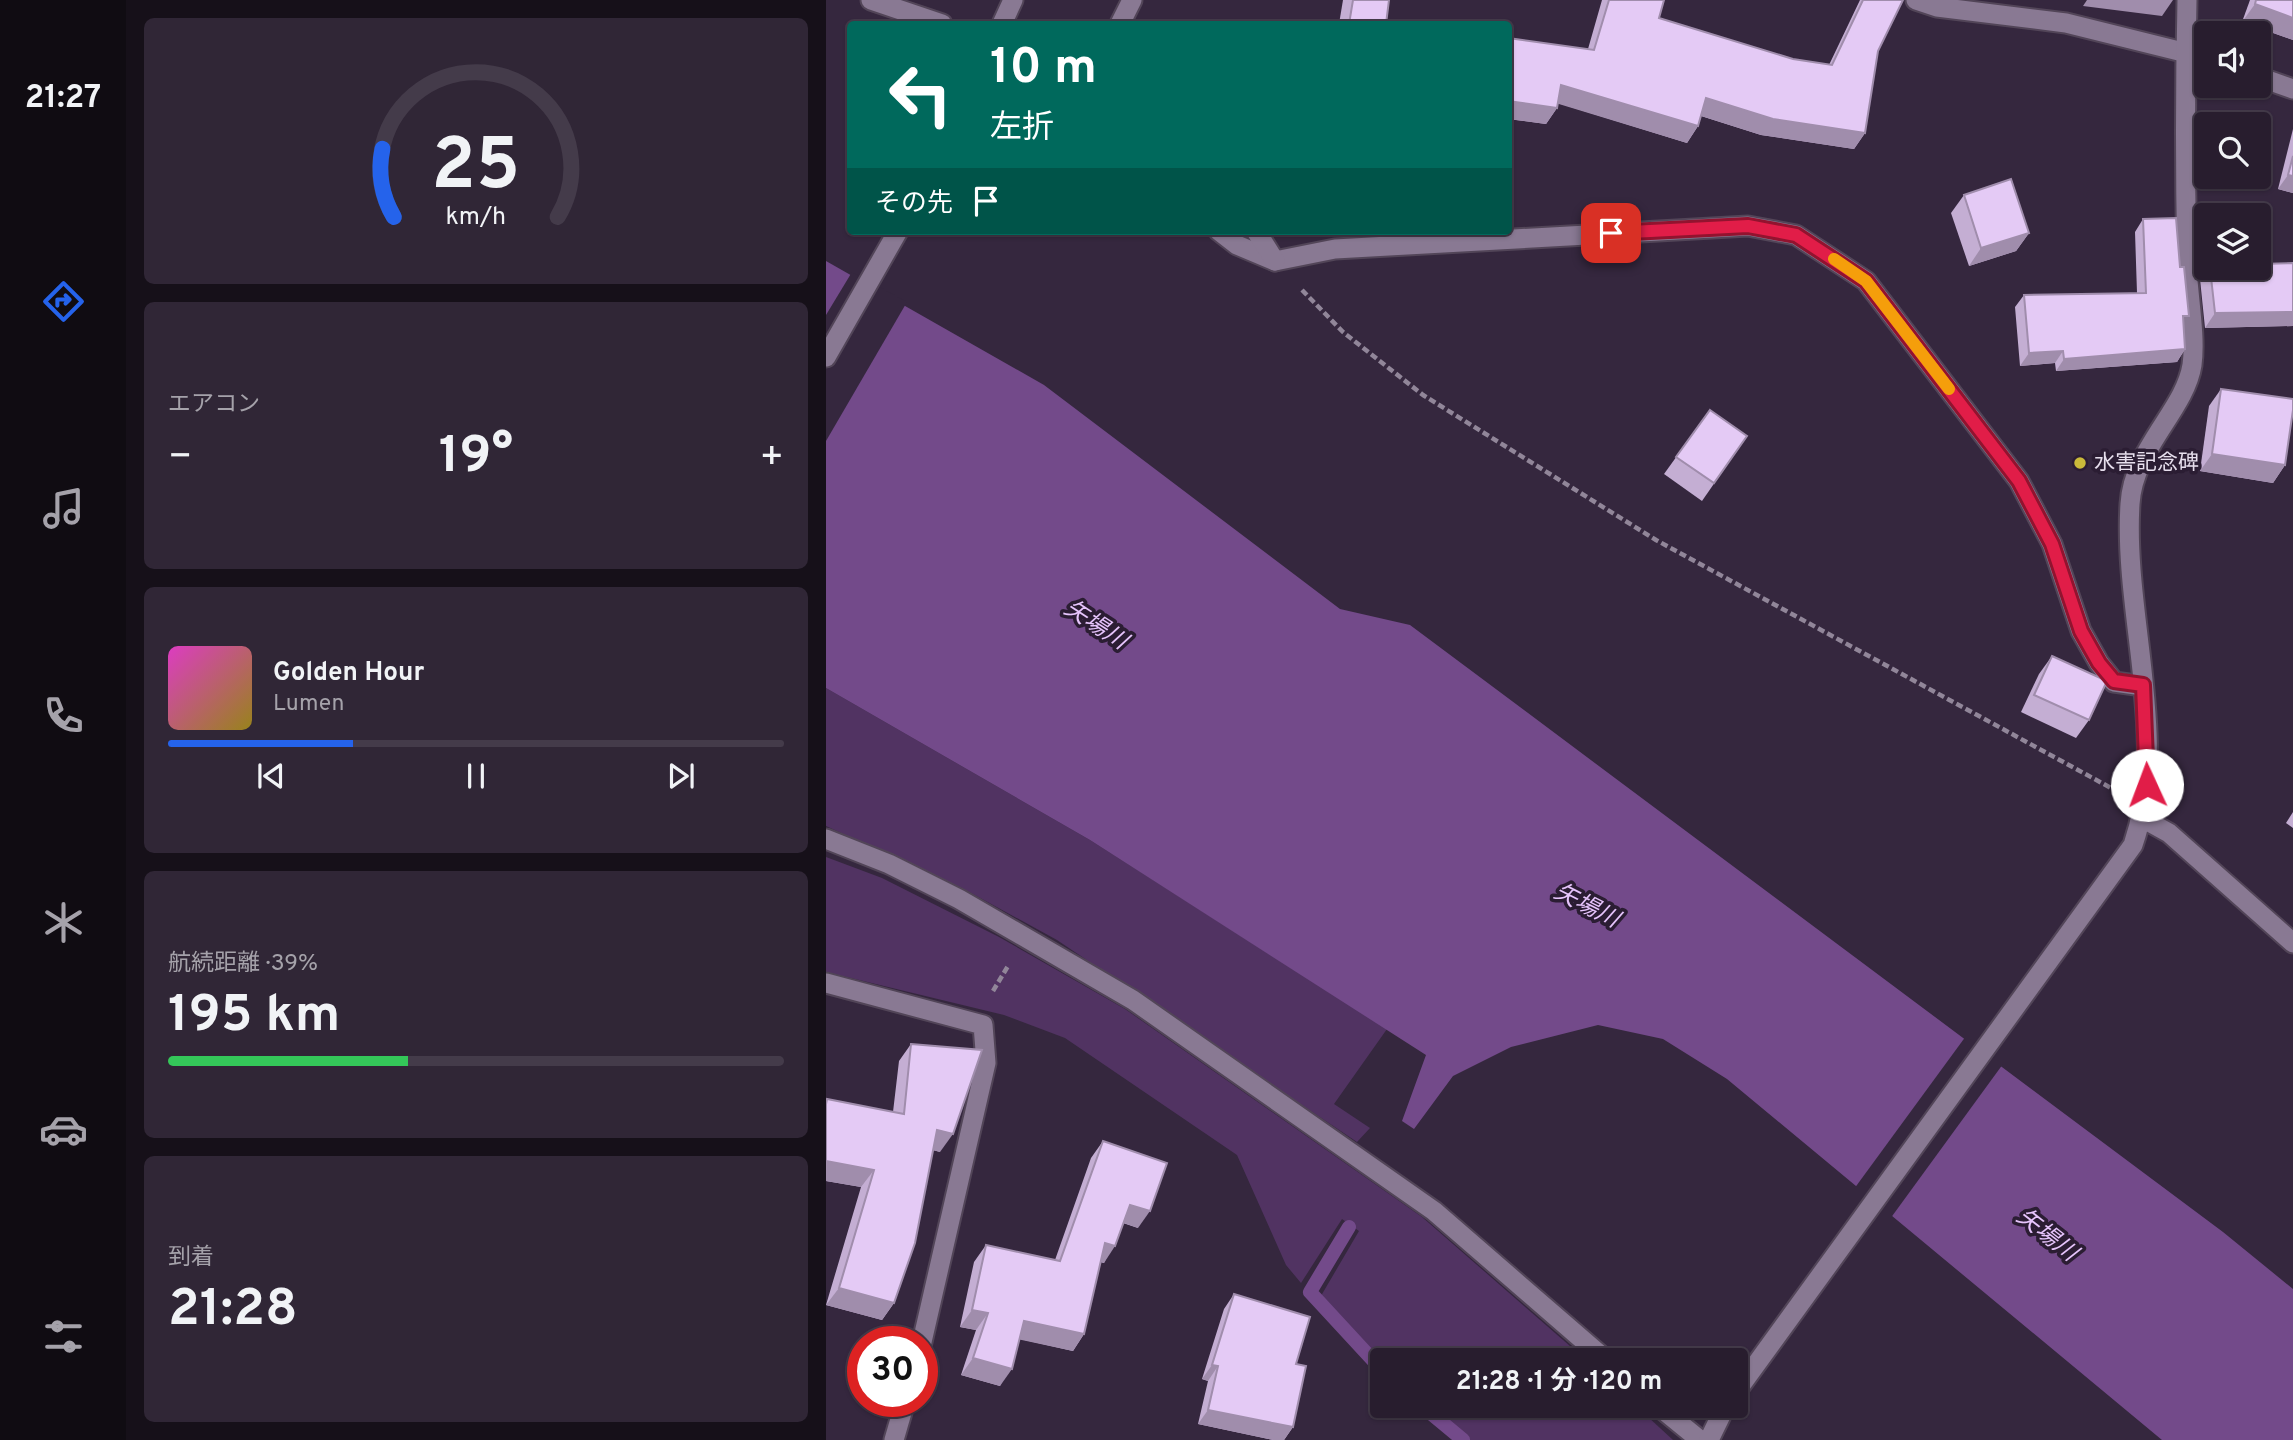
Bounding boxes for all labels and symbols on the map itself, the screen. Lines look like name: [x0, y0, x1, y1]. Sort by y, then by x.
pin: [1581, 203, 1641, 263]
place label: 水害記念碑: [2094, 450, 2199, 477]
marker: 水害記念碑: [2072, 455, 2088, 471]
water label: 矢場川: [1058, 595, 1134, 659]
position arrow: [2110, 748, 2184, 822]
water label: 矢場川: [1549, 878, 1626, 937]
water label: 矢場川: [2010, 1203, 2084, 1271]
speed limit sign: 30: [847, 1326, 938, 1417]

